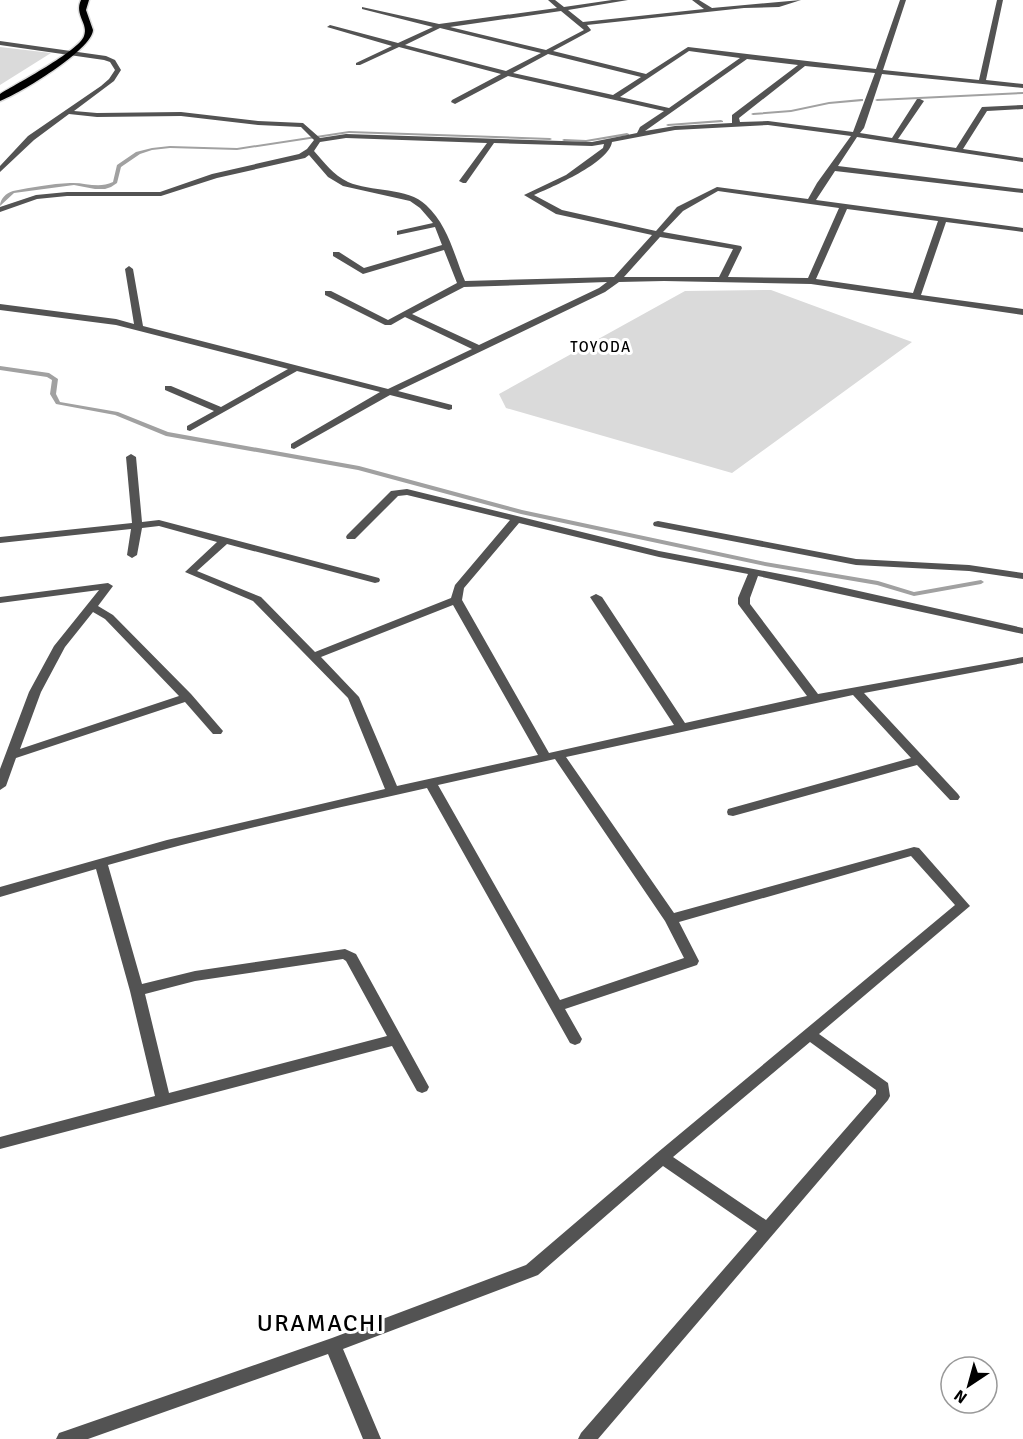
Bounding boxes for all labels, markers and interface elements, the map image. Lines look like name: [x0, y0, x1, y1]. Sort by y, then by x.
district label: TOYODA: [570, 338, 632, 356]
district label: URAMACHI: [257, 1308, 385, 1338]
north arrow: [939, 1355, 999, 1415]
text: N: [950, 1385, 971, 1408]

